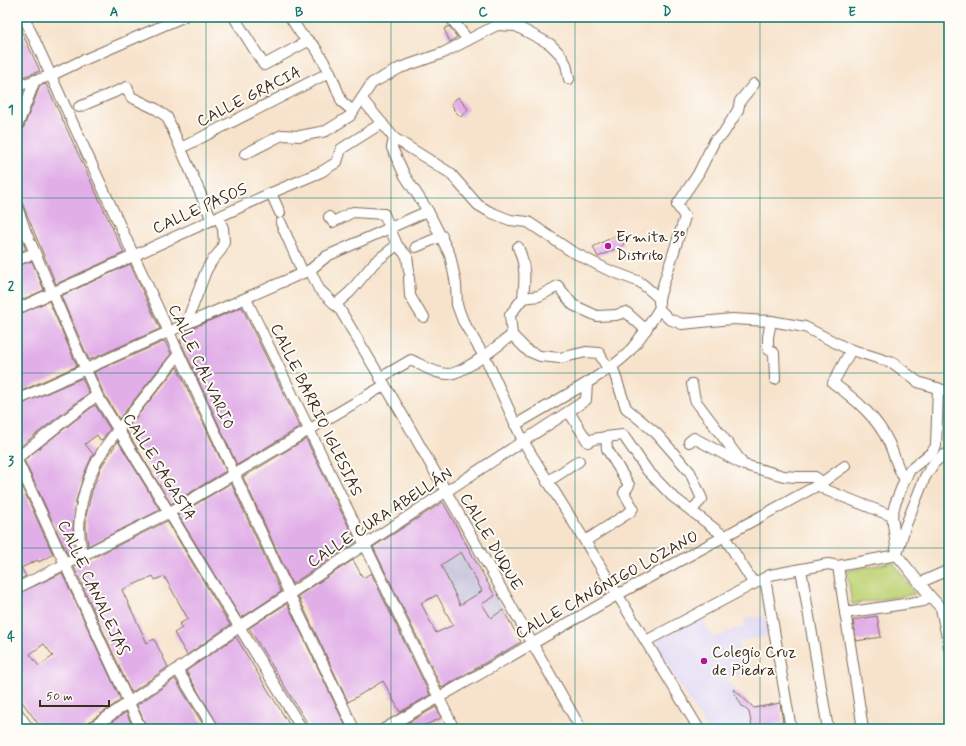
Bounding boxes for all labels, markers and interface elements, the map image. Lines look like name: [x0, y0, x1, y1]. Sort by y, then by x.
text: A: [110, 4, 118, 21]
text: B: [295, 4, 304, 21]
text: C: [478, 4, 488, 21]
text: D: [663, 4, 672, 21]
text: E: [848, 4, 856, 21]
street label: CALLE GRACIA: [193, 62, 305, 132]
text: 1: [8, 102, 14, 119]
street label: CALLE PASOS: [149, 179, 251, 239]
place label: Ermita 3º Distrito: [616, 227, 686, 266]
marker: Ermita 3º Distrito: [603, 241, 613, 251]
text: 2: [8, 278, 15, 295]
street label: CALLE CALVARIO: [163, 301, 239, 433]
street label: CALLE BARRIO IGLESIAS: [265, 320, 367, 500]
street label: CALLE SAGASTA: [118, 409, 200, 525]
text: 3: [8, 453, 14, 470]
street label: CALLE CURA ABELLÁN: [304, 463, 456, 573]
street label: CALLE DUQUE: [455, 489, 527, 595]
street label: CALLE CANALEJAS: [52, 517, 134, 659]
street label: CALLE CANÓNIGO LOZANO: [512, 526, 702, 644]
text: 4: [7, 629, 15, 646]
place label: Colegio Cruz de Piedra: [712, 642, 796, 681]
marker: Colegio Cruz de Piedra: [699, 656, 709, 666]
scale bar: [40, 682, 109, 708]
text: 50 m: [46, 689, 73, 705]

